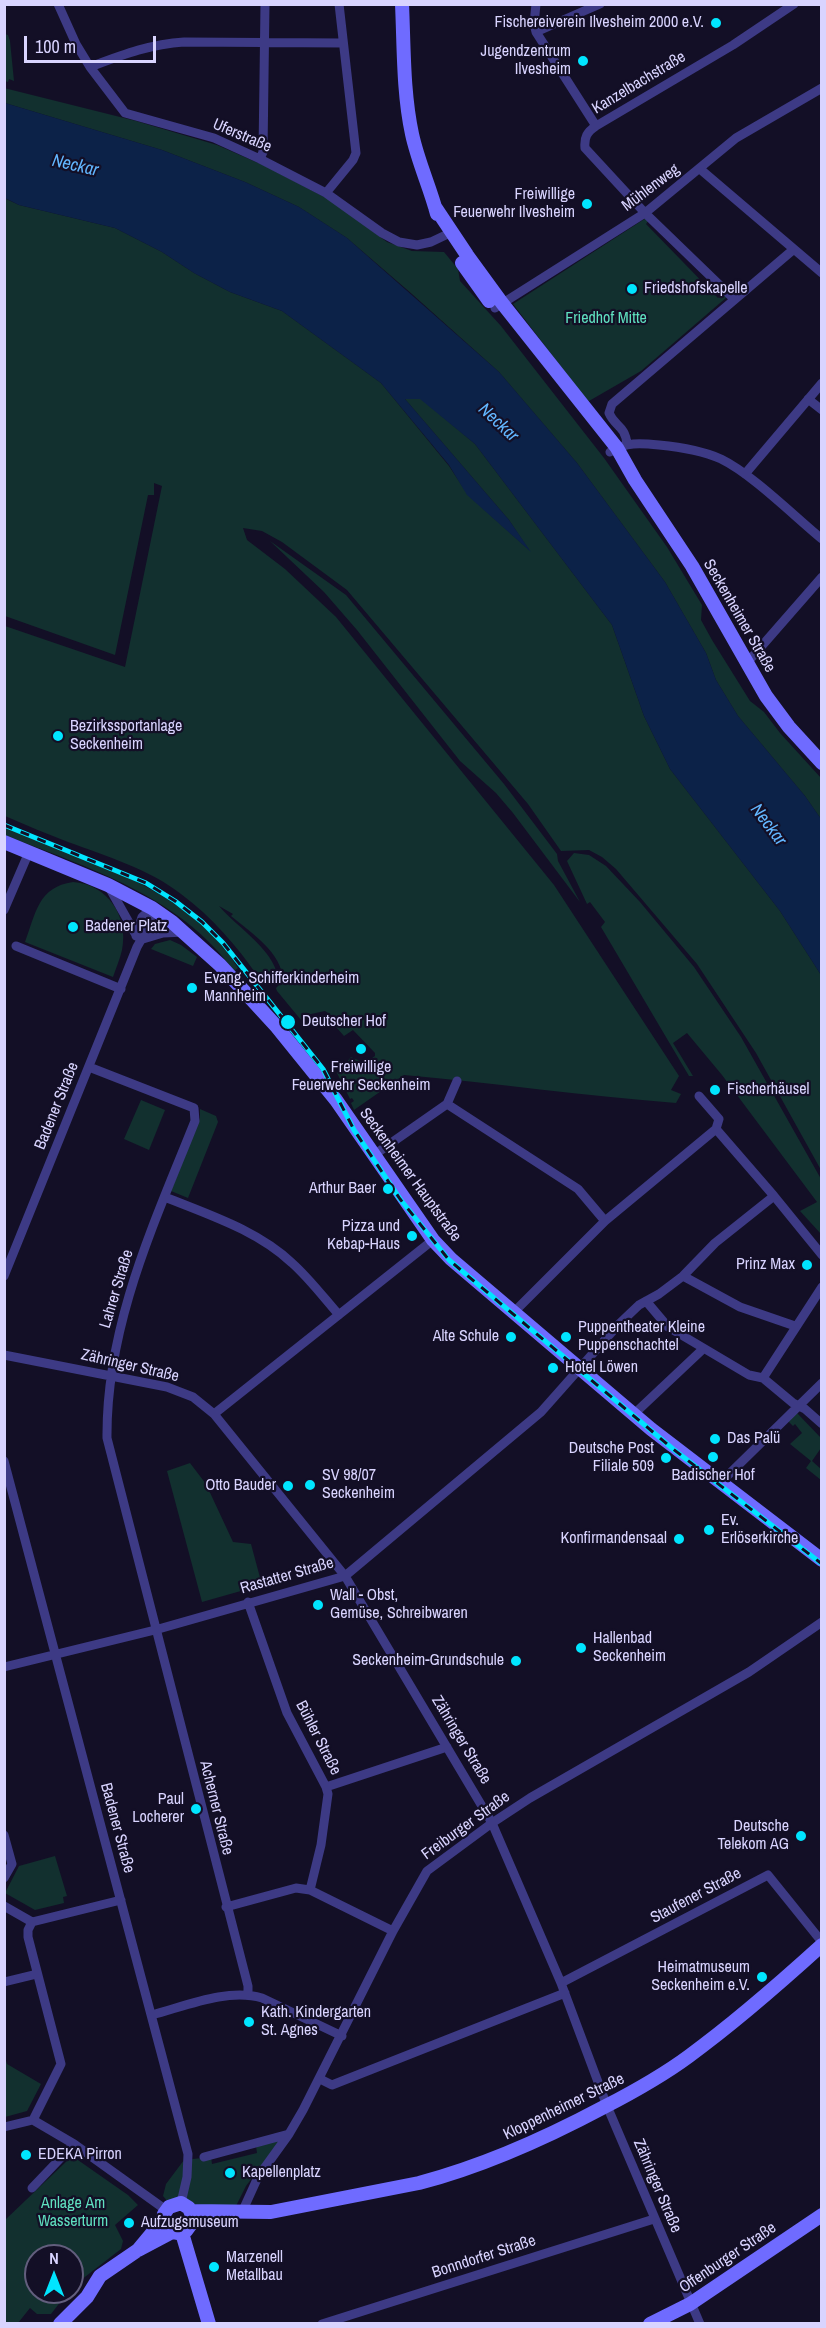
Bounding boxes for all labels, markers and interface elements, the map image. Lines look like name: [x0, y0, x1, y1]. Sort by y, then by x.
place label: Fischereiverein Ilvesheim 2000 e.V.: [494, 13, 704, 33]
marker: Fischereiverein Ilvesheim 2000 e.V.: [709, 16, 723, 30]
scale bar: [27, 24, 159, 62]
text: 100 m: [35, 34, 76, 59]
place label: Jugendzentrum Ilvesheim: [481, 42, 571, 80]
street label: Kanzelbachstraße: [589, 48, 689, 118]
marker: Jugendzentrum Ilvesheim: [576, 54, 590, 68]
street label: Uferstraße: [210, 115, 274, 157]
water label: Neckar: [50, 150, 100, 182]
street label: Mühlenweg: [618, 160, 684, 216]
place label: Freiwillige Feuerwehr Ilvesheim: [453, 185, 575, 223]
marker: Freiwillige Feuerwehr Ilvesheim: [580, 197, 594, 211]
place label: Friedshofskapelle: [644, 279, 748, 299]
marker: Friedshofskapelle: [625, 282, 639, 296]
park label: Friedhof Mitte: [565, 309, 647, 329]
water label: Neckar: [474, 399, 522, 447]
street label: Seckenheimer Straße: [699, 556, 779, 676]
place label: Bezirkssportanlage Seckenheim: [70, 717, 182, 755]
marker: Bezirkssportanlage Seckenheim: [51, 729, 65, 743]
water label: Neckar: [745, 800, 791, 850]
place label: Badener Platz: [85, 917, 167, 937]
marker: Badener Platz: [66, 920, 80, 934]
place label: Evang. Schifferkinderheim Mannheim: [204, 969, 359, 1007]
marker: Evang. Schifferkinderheim Mannheim: [185, 981, 199, 995]
place label: Deutscher Hof: [302, 1012, 386, 1032]
marker: Deutscher Hof: [279, 1013, 297, 1031]
marker: Freiwillige Feuerwehr Seckenheim: [354, 1042, 368, 1056]
place label: Freiwillige Feuerwehr Seckenheim: [292, 1058, 430, 1096]
street label: Badener Straße: [31, 1059, 83, 1153]
place label: Fischerhäusel: [727, 1080, 809, 1100]
marker: Fischerhäusel: [708, 1083, 722, 1097]
street label: Seckenheimer Hauptstraße: [355, 1104, 465, 1246]
place label: Arthur Baer: [309, 1179, 376, 1199]
marker: Arthur Baer: [381, 1182, 395, 1196]
place label: Pizza und Kebap-Haus: [327, 1217, 400, 1255]
marker: Pizza und Kebap-Haus: [405, 1229, 419, 1243]
street label: Lahrer Straße: [96, 1247, 138, 1331]
place label: Prinz Max: [736, 1255, 795, 1275]
marker: Prinz Max: [800, 1258, 814, 1272]
place label: Puppentheater Kleine Puppenschachtel: [578, 1318, 705, 1356]
place label: Alte Schule: [433, 1327, 499, 1347]
marker: Alte Schule: [504, 1330, 518, 1344]
marker: Puppentheater Kleine Puppenschachtel: [559, 1330, 573, 1344]
street label: Zähringer Straße: [79, 1345, 181, 1387]
place label: Hotel Löwen: [565, 1358, 638, 1378]
marker: Hotel Löwen: [546, 1361, 560, 1375]
place label: Das Palü: [727, 1429, 780, 1449]
marker: Das Palü: [708, 1432, 722, 1446]
place label: Deutsche Post Filiale 509: [569, 1439, 654, 1477]
marker: Badischer Hof: [706, 1450, 720, 1464]
marker: Deutsche Post Filiale 509: [659, 1451, 673, 1465]
place label: SV 98/07 Seckenheim: [322, 1466, 395, 1504]
place label: Badischer Hof: [671, 1466, 755, 1486]
place label: Otto Bauder: [205, 1476, 276, 1496]
marker: SV 98/07 Seckenheim: [303, 1478, 317, 1492]
marker: Otto Bauder: [281, 1479, 295, 1493]
place label: Ev. Erlöserkirche: [721, 1511, 798, 1549]
marker: Ev. Erlöserkirche: [702, 1523, 716, 1537]
place label: Konfirmandensaal: [561, 1529, 667, 1549]
marker: Konfirmandensaal: [672, 1532, 686, 1546]
street label: Rastatter Straße: [238, 1554, 336, 1598]
place label: Wall - Obst, Gemüse, Schreibwaren: [330, 1586, 468, 1624]
marker: Wall - Obst, Gemüse, Schreibwaren: [311, 1598, 325, 1612]
place label: Hallenbad Seckenheim: [593, 1629, 666, 1667]
marker: Hallenbad Seckenheim: [574, 1641, 588, 1655]
place label: Seckenheim-Grundschule: [352, 1651, 504, 1671]
marker: Seckenheim-Grundschule: [509, 1654, 523, 1668]
street label: Zähringer Straße: [427, 1692, 495, 1788]
street label: Bühler Straße: [291, 1698, 345, 1778]
street label: Acherner Straße: [195, 1759, 237, 1857]
street label: Badener Straße: [96, 1781, 138, 1875]
street label: Freiburger Straße: [418, 1788, 514, 1864]
place label: Paul Locherer: [132, 1790, 184, 1828]
marker: Paul Locherer: [189, 1802, 203, 1816]
place label: Deutsche Telekom AG: [718, 1817, 789, 1855]
marker: Deutsche Telekom AG: [794, 1829, 808, 1843]
street label: Staufener Straße: [647, 1864, 745, 1928]
place label: Heimatmuseum Seckenheim e.V.: [651, 1958, 750, 1996]
marker: Heimatmuseum Seckenheim e.V.: [755, 1970, 769, 1984]
place label: Kath. Kindergarten St. Agnes: [261, 2003, 371, 2041]
marker: Kath. Kindergarten St. Agnes: [242, 2015, 256, 2029]
street label: Kloppenheimer Straße: [500, 2069, 628, 2145]
street label: Zähringer Straße: [629, 2136, 685, 2236]
place label: EDEKA Pirron: [38, 2145, 122, 2165]
marker: EDEKA Pirron: [19, 2148, 33, 2162]
place label: Kapellenplatz: [242, 2163, 321, 2183]
marker: Kapellenplatz: [223, 2166, 237, 2180]
park label: Anlage Am Wasserturm: [38, 2194, 108, 2232]
place label: Aufzugsmuseum: [141, 2213, 239, 2233]
marker: Aufzugsmuseum: [122, 2216, 136, 2230]
street label: Offenburger Straße: [676, 2218, 780, 2298]
street label: Bonndorfer Straße: [430, 2231, 538, 2283]
north arrow: [24, 2244, 84, 2304]
text: N: [49, 2247, 59, 2269]
place label: Marzenell Metallbau: [226, 2248, 283, 2286]
marker: Marzenell Metallbau: [207, 2260, 221, 2274]

